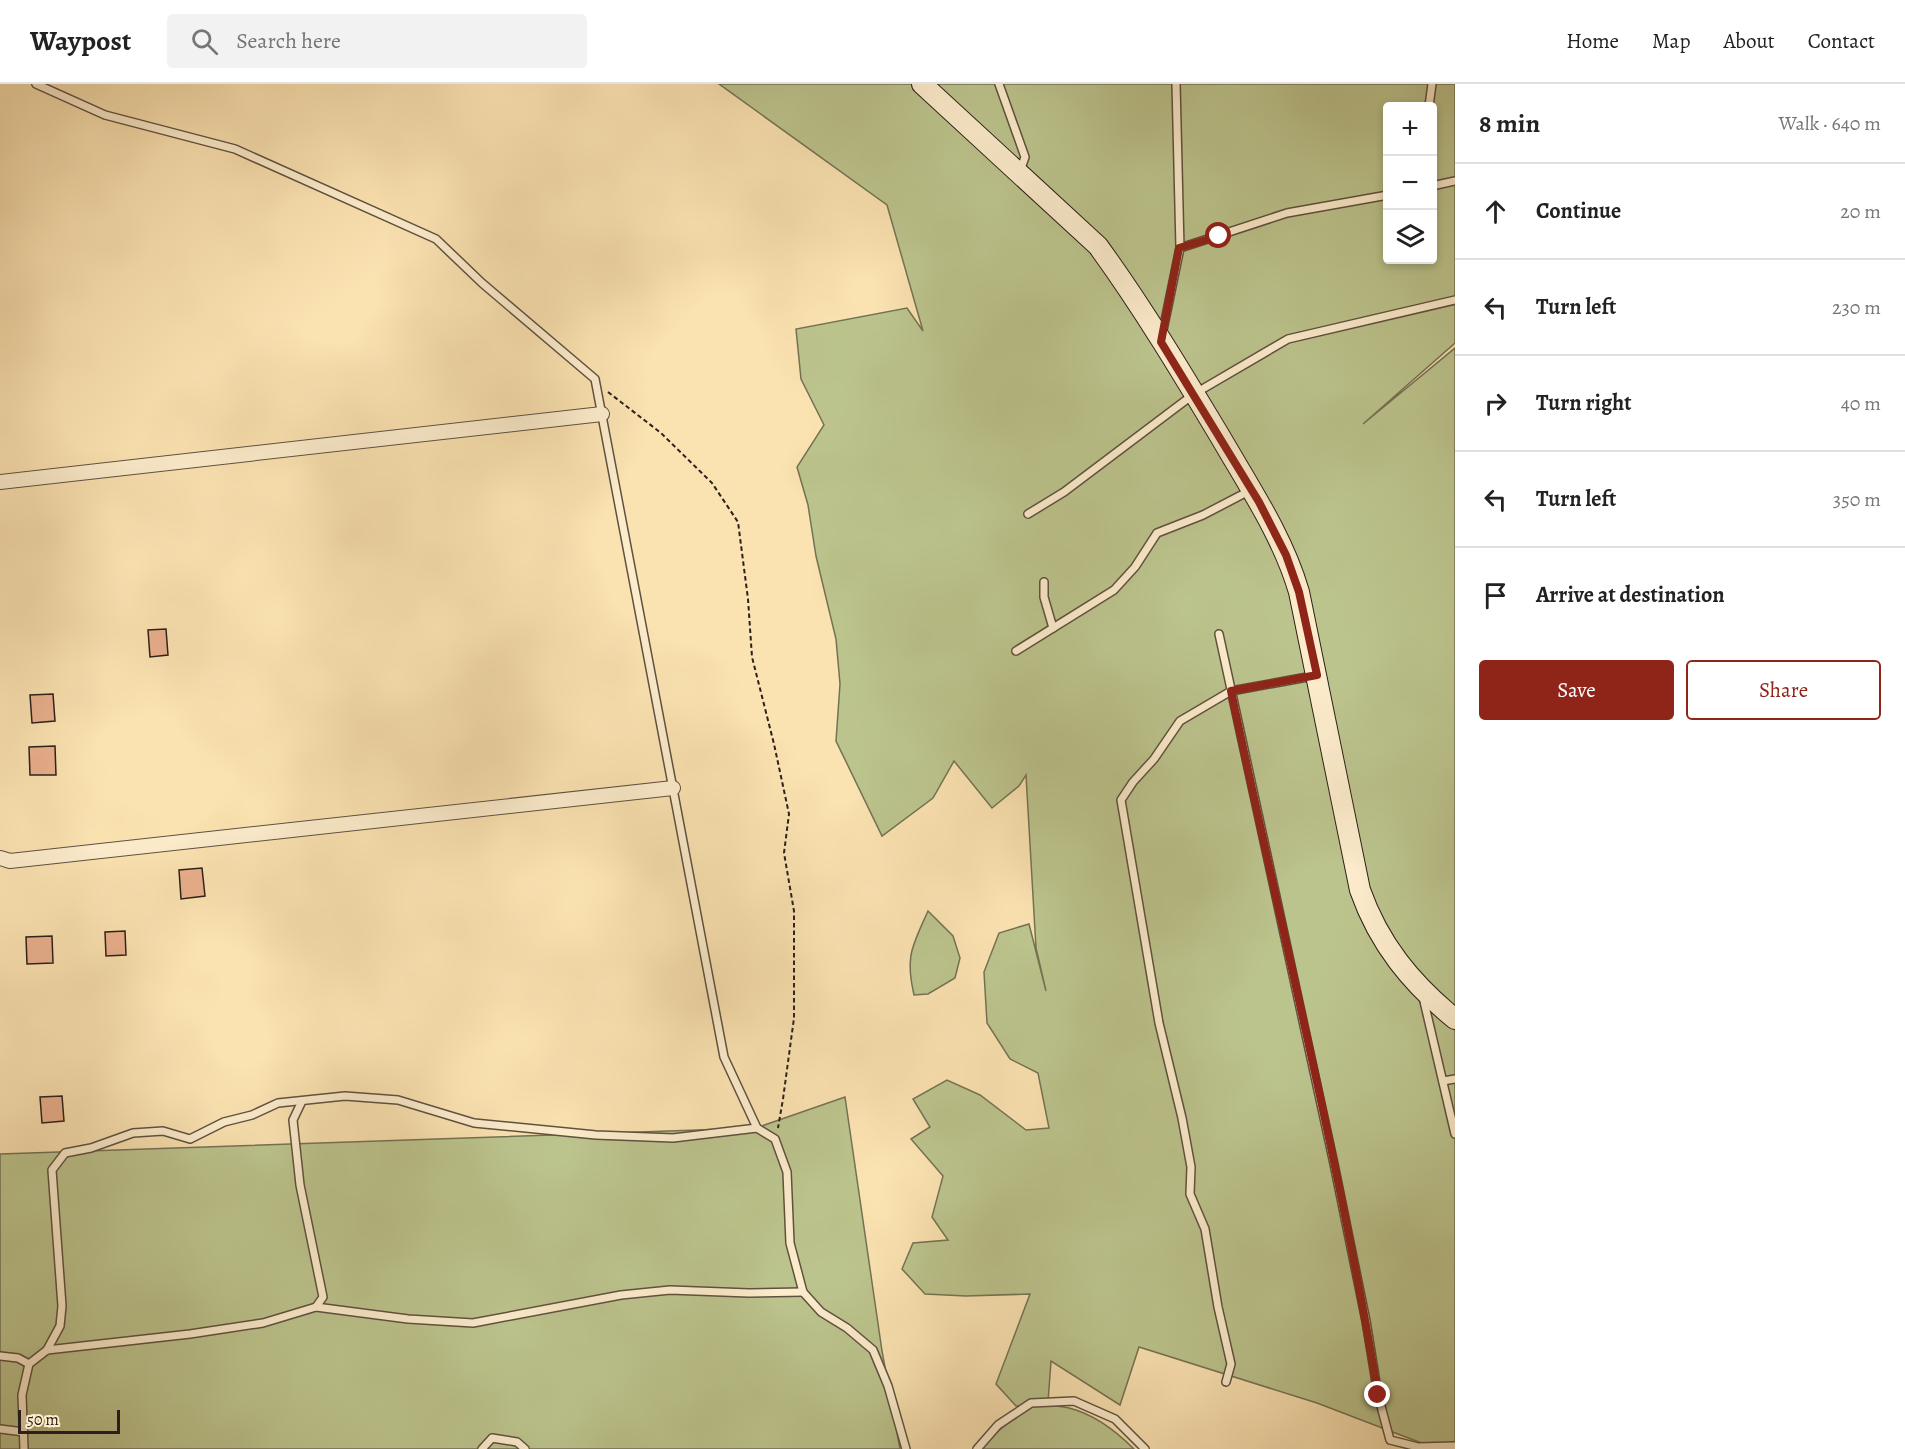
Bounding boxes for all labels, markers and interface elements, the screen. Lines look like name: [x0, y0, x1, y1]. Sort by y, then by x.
search box: [167, 14, 587, 68]
text: Waypost: [30, 22, 131, 60]
icon: search: [188, 25, 221, 58]
text: Search here: [236, 26, 341, 56]
text: Home: [1566, 27, 1619, 55]
text: Map: [1652, 27, 1690, 55]
text: About: [1723, 27, 1775, 55]
text: Contact: [1808, 27, 1875, 55]
map controls: [1383, 102, 1437, 264]
button: +: [1383, 102, 1437, 156]
text: 8 min: [1479, 106, 1540, 141]
text: Walk · 640 m: [1778, 110, 1881, 137]
button: −: [1383, 156, 1437, 210]
icon: ahead: [1479, 195, 1512, 228]
text: Continue: [1536, 196, 1621, 226]
text: 20 m: [1840, 198, 1881, 225]
button: layers: [1383, 210, 1437, 264]
route start: [1205, 222, 1231, 248]
icon: left: [1479, 291, 1512, 324]
text: Turn left: [1536, 292, 1616, 322]
text: 230 m: [1832, 294, 1881, 321]
icon: right: [1479, 387, 1512, 420]
text: Turn right: [1536, 388, 1632, 418]
text: 40 m: [1841, 390, 1881, 417]
icon: left: [1479, 483, 1512, 516]
text: Turn left: [1536, 484, 1616, 514]
text: 350 m: [1833, 486, 1881, 513]
icon: arrive: [1479, 579, 1512, 612]
text: Arrive at destination: [1536, 580, 1725, 610]
button: Save: [1479, 660, 1674, 720]
button: Share: [1686, 660, 1881, 720]
route end: [1364, 1381, 1390, 1407]
scale bar: [18, 1407, 120, 1434]
text: 50 m: [27, 1409, 59, 1431]

